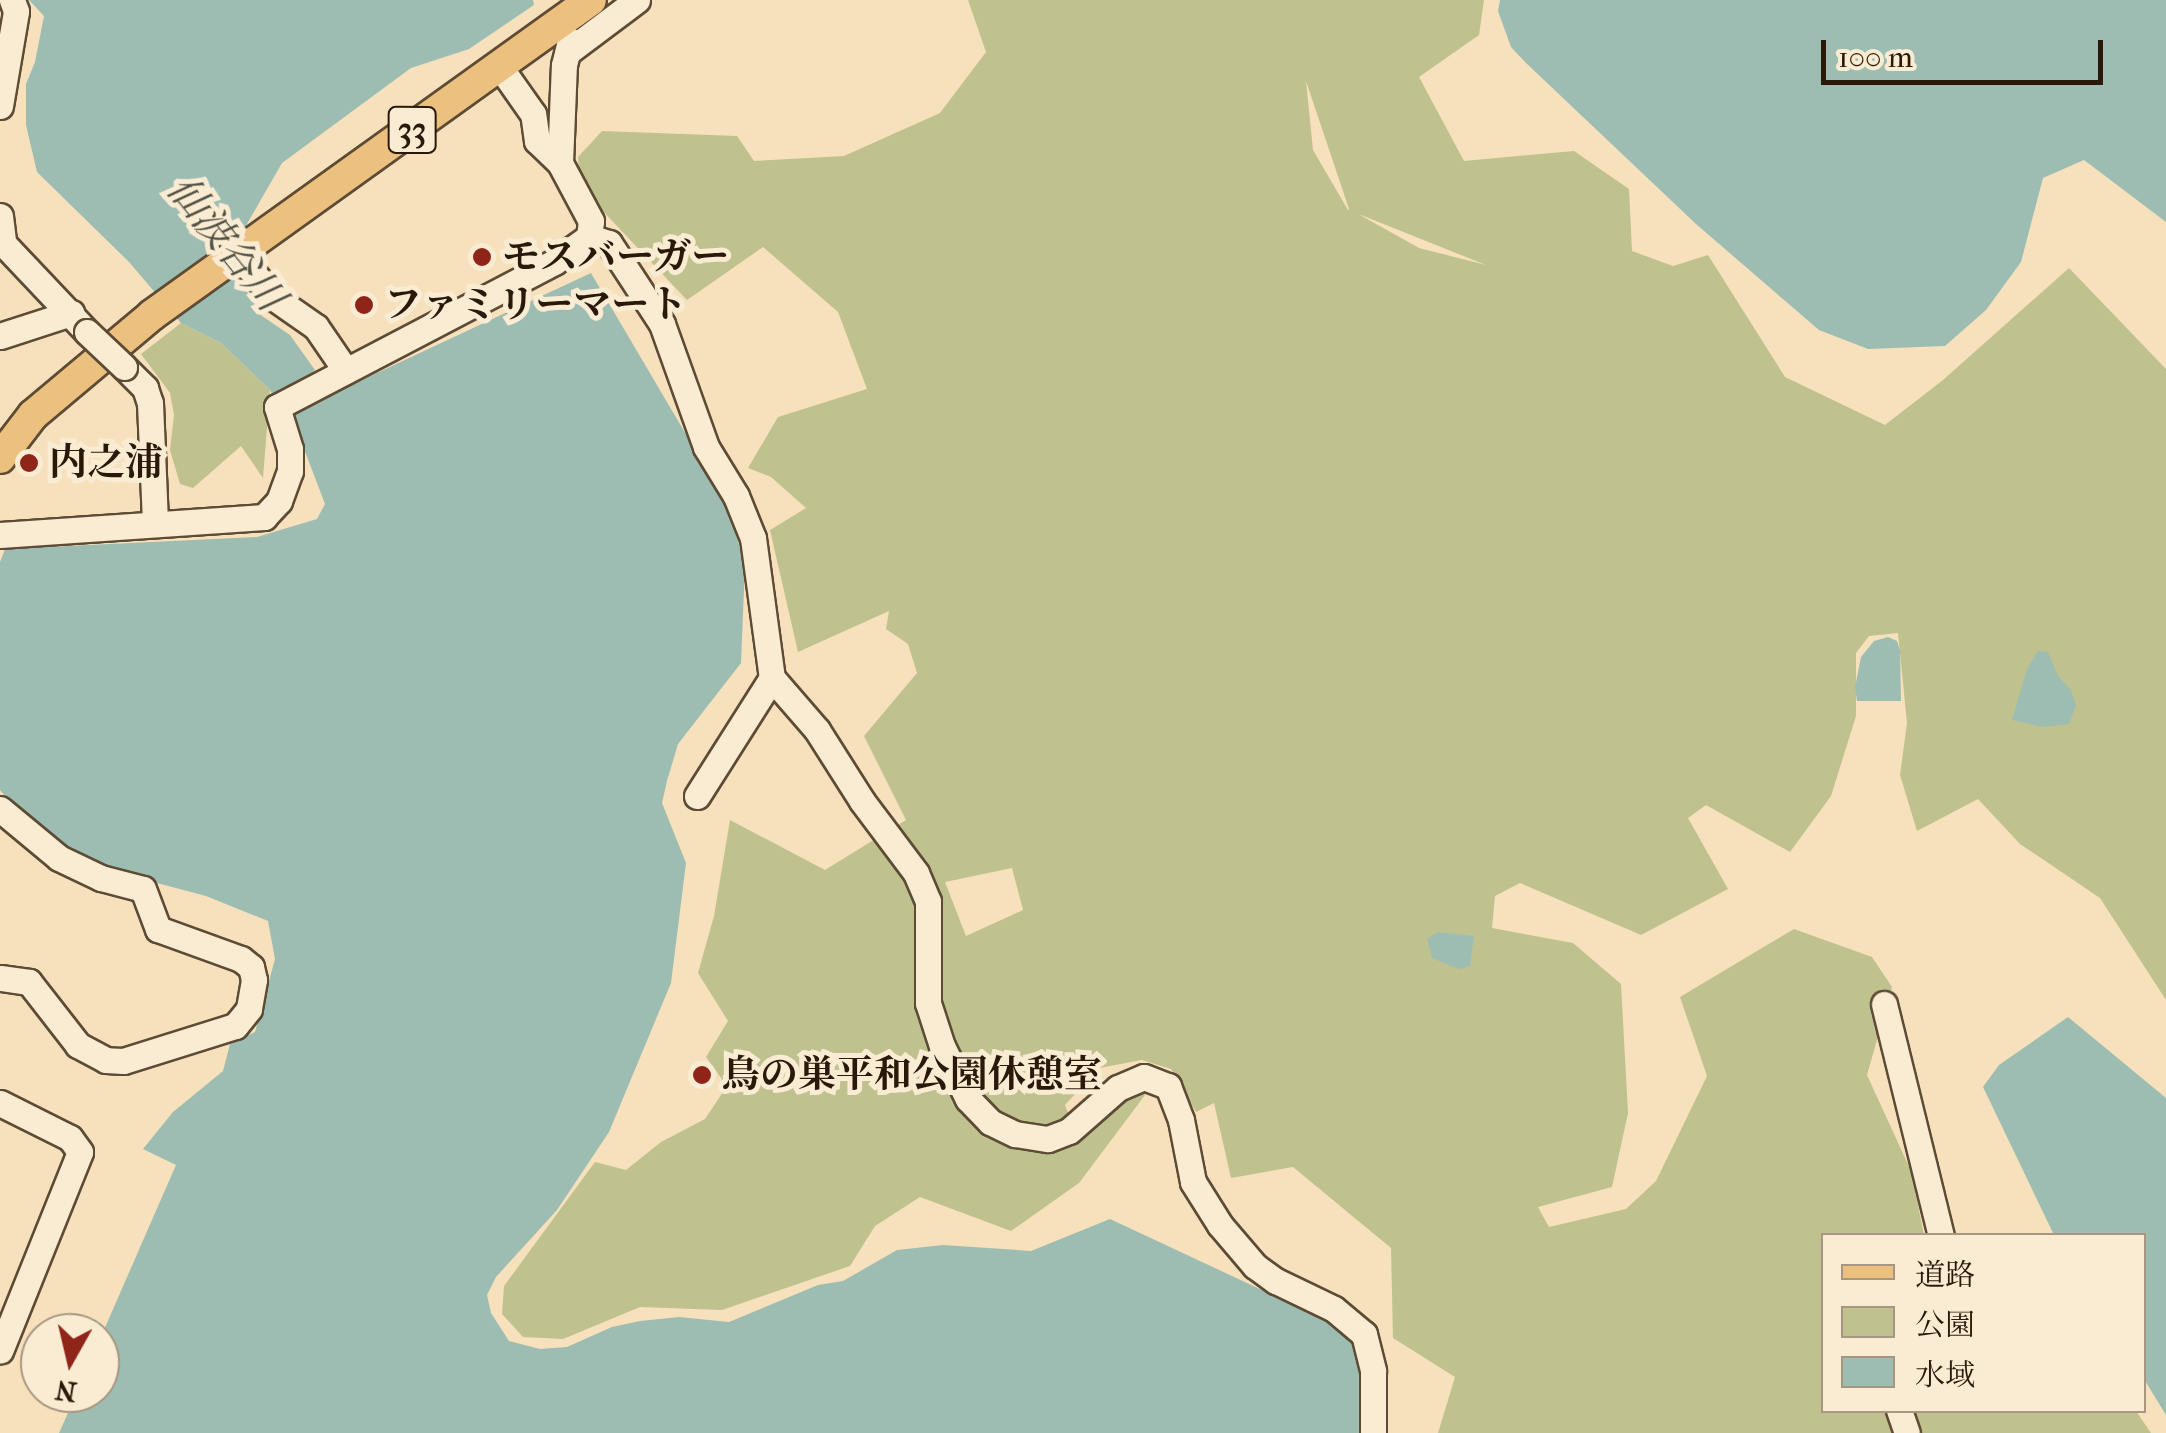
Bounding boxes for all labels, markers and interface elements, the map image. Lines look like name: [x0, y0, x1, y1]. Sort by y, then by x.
scale bar: [1826, 20, 2108, 82]
text: 100 m: [1838, 40, 1913, 75]
road number: 33: [387, 100, 437, 160]
water label: 仙波谷川: [157, 166, 295, 320]
place label: モスバーガー: [502, 234, 730, 280]
marker: モスバーガー: [471, 246, 493, 268]
place label: ファミリーマート: [384, 282, 688, 328]
marker: ファミリーマート: [353, 294, 375, 316]
place label: 内之浦: [49, 440, 163, 486]
marker: 内之浦: [18, 452, 40, 474]
place label: 鳥の巣平和公園休憩室: [722, 1052, 1102, 1098]
marker: 鳥の巣平和公園休憩室: [691, 1064, 713, 1086]
legend: [1821, 1233, 2146, 1413]
text: 道路: [1915, 1258, 1975, 1293]
text: 公園: [1915, 1308, 1975, 1343]
north arrow: [20, 1313, 120, 1413]
text: 水域: [1915, 1358, 1975, 1393]
text: N: [53, 1373, 79, 1409]

